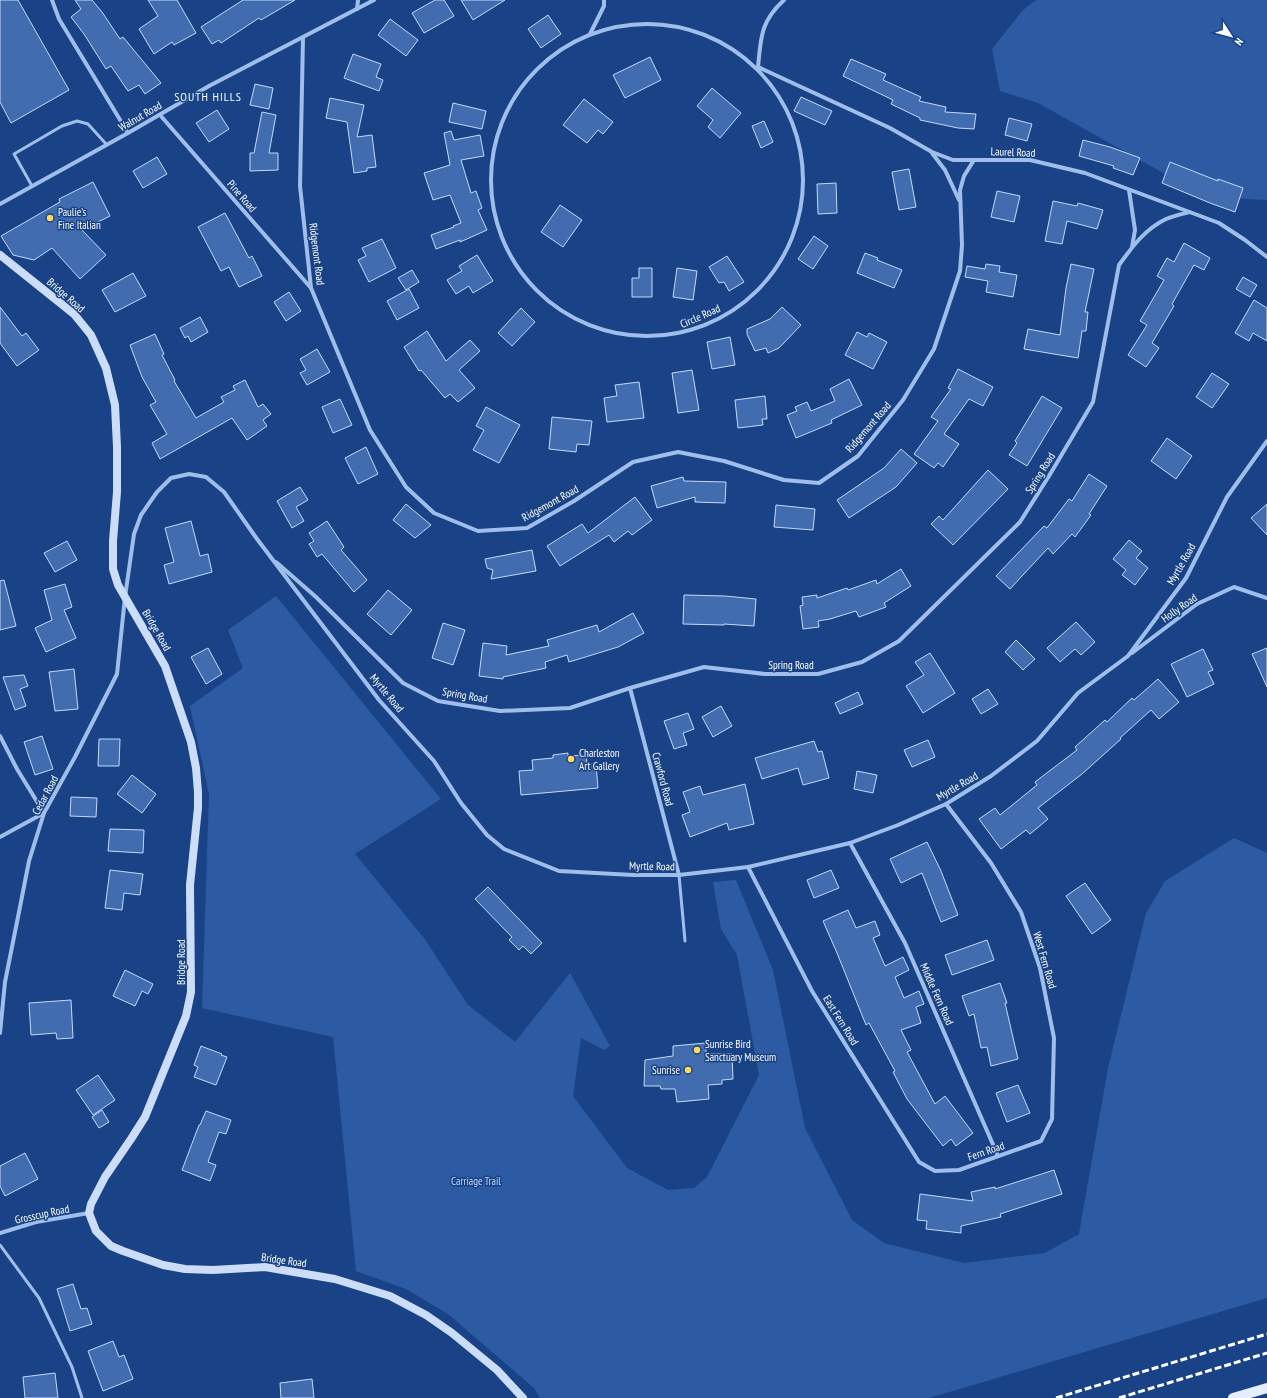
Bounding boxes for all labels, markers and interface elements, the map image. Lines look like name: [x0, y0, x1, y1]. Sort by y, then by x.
north arrow: [1211, 16, 1251, 56]
text: N: [1232, 35, 1247, 48]
district label: SOUTH HILLS: [174, 89, 242, 104]
street label: Walnut Road: [116, 98, 164, 134]
street label: Laurel Road: [990, 144, 1036, 160]
street label: Pine Road: [224, 177, 260, 215]
place label: Paulie’s Fine Italian: [58, 205, 101, 232]
marker: Paulie’s Fine Italian: [45, 213, 55, 223]
street label: Ridgemont Road: [306, 222, 328, 286]
street label: Bridge Road: [44, 275, 88, 315]
street label: Circle Road: [678, 301, 723, 331]
street label: Ridgemont Road: [842, 399, 894, 455]
street label: Spring Road: [1022, 450, 1058, 496]
street label: Ridgemont Road: [519, 482, 581, 524]
street label: Myrtle Road: [1164, 541, 1199, 587]
street label: Holly Road: [1158, 590, 1200, 625]
street label: Bridge Road: [140, 607, 175, 654]
street label: Spring Road: [768, 658, 814, 672]
street label: Myrtle Road: [367, 671, 407, 715]
street label: Spring Road: [441, 684, 489, 706]
place label: Charleston Art Gallery: [579, 746, 620, 773]
street label: Crawford Road: [649, 751, 677, 808]
marker: Charleston Art Gallery: [566, 754, 576, 764]
street label: Myrtle Road: [934, 768, 980, 803]
street label: Cedar Road: [29, 773, 61, 817]
street label: Myrtle Road: [629, 859, 675, 873]
street label: West Fern Road: [1030, 930, 1060, 990]
street label: Bridge Road: [174, 939, 188, 985]
street label: Middle Fern Road: [917, 961, 957, 1027]
street label: East Fern Road: [820, 992, 862, 1048]
place label: Sunrise Bird Sanctuary Museum: [705, 1037, 776, 1064]
marker: Sunrise Bird Sanctuary Museum: [692, 1045, 702, 1055]
place label: Sunrise: [652, 1063, 680, 1077]
marker: Sunrise: [683, 1065, 693, 1075]
street label: Fern Road: [966, 1138, 1006, 1164]
park label: Carriage Trail: [451, 1174, 501, 1188]
street label: Grosscup Road: [14, 1201, 71, 1227]
street label: Bridge Road: [260, 1250, 308, 1270]

